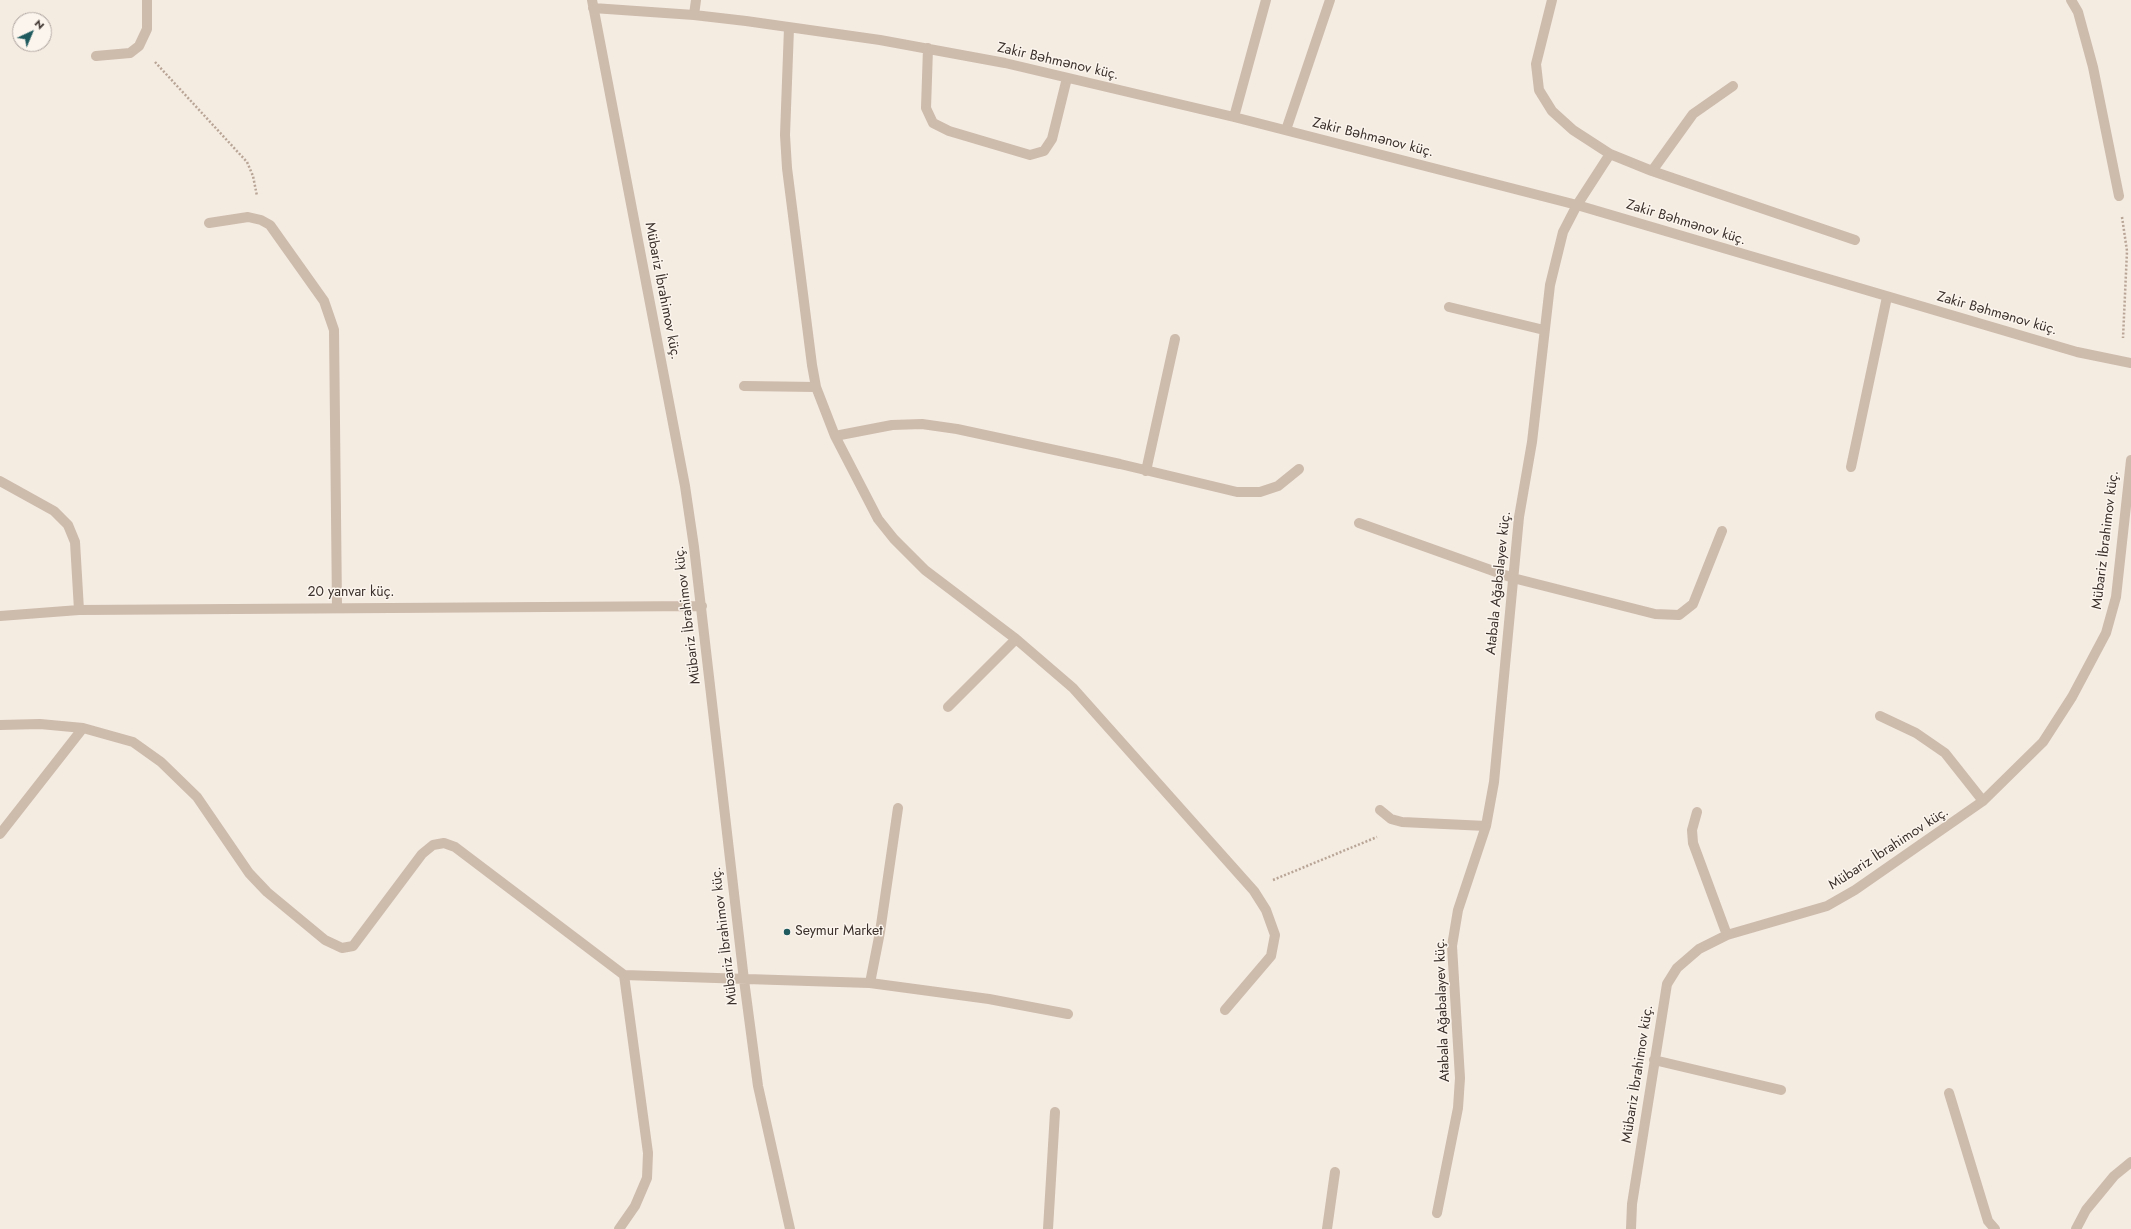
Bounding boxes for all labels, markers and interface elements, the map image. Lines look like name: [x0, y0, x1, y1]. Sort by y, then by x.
north arrow: [12, 12, 52, 52]
text: N: [31, 15, 48, 33]
street label: Zakir Bəhmənov küç.: [996, 40, 1120, 84]
street label: Zakir Bəhmənov küç.: [1311, 115, 1435, 161]
street label: Zakir Bəhmənov küç.: [1624, 197, 1748, 249]
street label: Mübariz İbrahimov küç.: [640, 221, 684, 361]
street label: Zakir Bəhmənov küç.: [1935, 289, 2059, 339]
street label: Mübariz İbrahimov küç.: [2089, 470, 2123, 610]
street label: Atabala Ağabalayev küç.: [1483, 510, 1515, 656]
street label: Mübariz İbrahimov küç.: [671, 545, 705, 685]
street label: 20 yanvar küç.: [307, 585, 395, 601]
street label: Mübariz İbrahimov küç.: [1826, 804, 1952, 894]
street label: Mübariz İbrahimov küç.: [708, 866, 742, 1006]
place label: Seymur Market: [795, 924, 882, 940]
marker: Seymur Market: [782, 927, 792, 937]
street label: Atabala Ağabalayev küç.: [1432, 938, 1454, 1082]
street label: Mübariz İbrahimov küç.: [1619, 1004, 1657, 1144]

